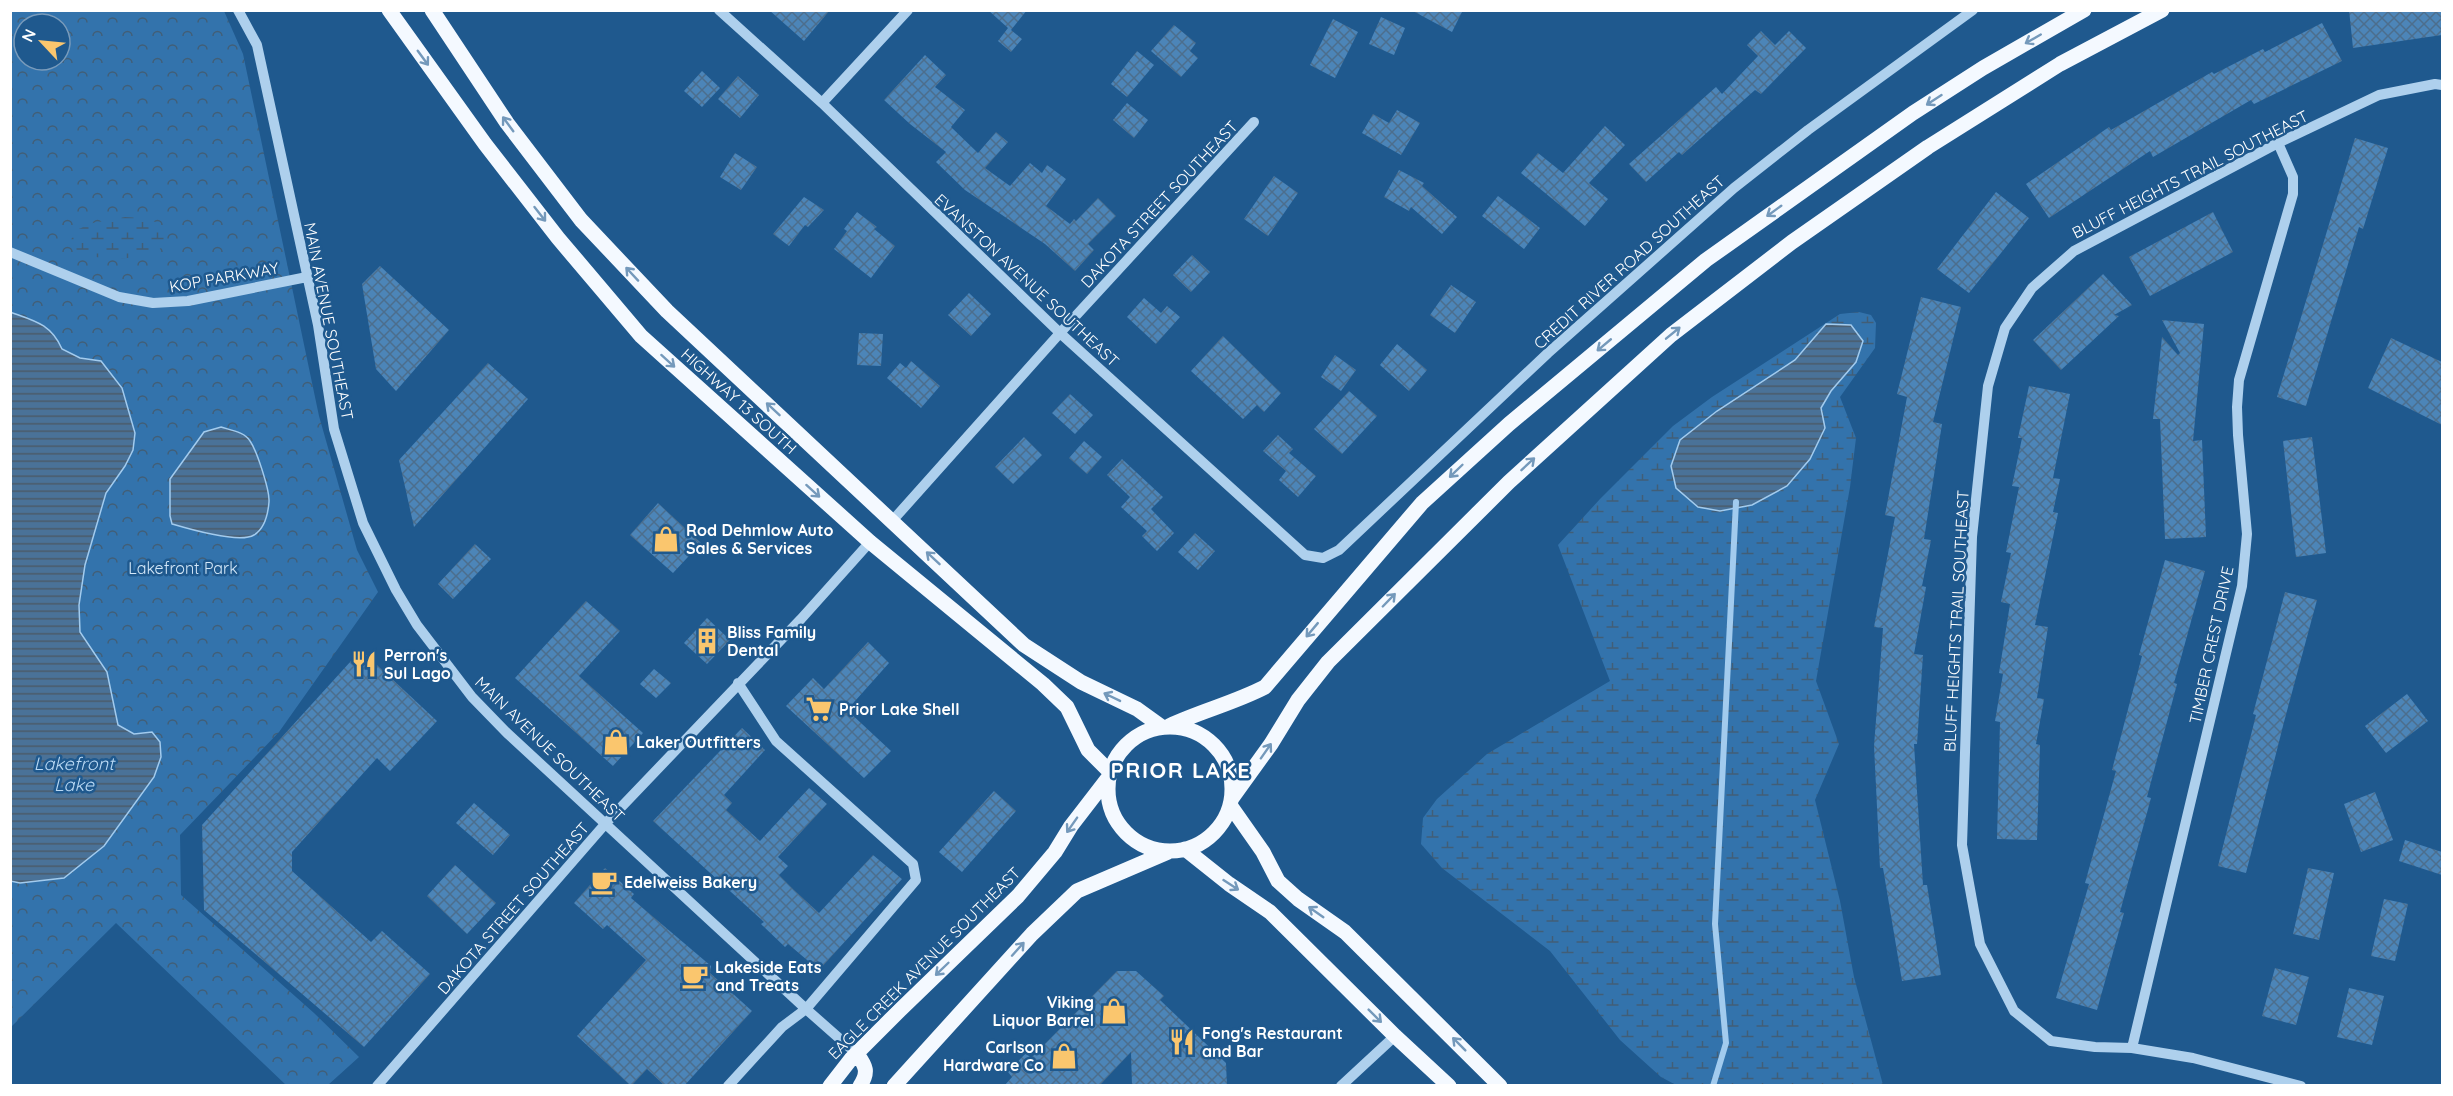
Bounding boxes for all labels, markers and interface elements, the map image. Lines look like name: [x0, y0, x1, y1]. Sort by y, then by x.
north arrow: [12, 12, 72, 72]
text: N: [17, 26, 40, 45]
one-way arrow: [2025, 33, 2042, 45]
one-way arrow: [417, 50, 429, 66]
one-way arrow: [1926, 94, 1943, 106]
street label: BLUFF HEIGHTS TRAIL SOUTHEAST: [2069, 105, 2312, 242]
street label: DAKOTA STREET SOUTHEAST: [1076, 116, 1242, 292]
one-way arrow: [502, 117, 514, 133]
street label: CREDIT RIVER ROAD SOUTHEAST: [1529, 171, 1729, 353]
street label: EVANSTON AVENUE SOUTHEAST: [931, 189, 1124, 371]
one-way arrow: [1766, 205, 1782, 217]
one-way arrow: [533, 206, 546, 222]
street label: MAIN AVENUE SOUTHEAST: [300, 221, 358, 422]
street label: KOP PARKWAY: [168, 258, 280, 296]
one-way arrow: [625, 267, 640, 282]
one-way arrow: [1665, 327, 1681, 340]
one-way arrow: [1596, 338, 1612, 351]
street label: HIGHWAY 13 SOUTH: [677, 344, 801, 458]
one-way arrow: [660, 354, 675, 368]
one-way arrow: [766, 402, 781, 416]
one-way arrow: [1521, 456, 1536, 471]
one-way arrow: [1448, 464, 1463, 478]
one-way arrow: [805, 484, 820, 498]
street label: BLUFF HEIGHTS TRAIL SOUTHEAST: [1939, 489, 1973, 753]
place label: Rod Dehmlow Auto Sales & Services: [686, 520, 833, 558]
shop icon: Rod Dehmlow Auto Sales & Services: [651, 524, 681, 554]
one-way arrow: [926, 551, 941, 565]
park label: Lakefront Park: [128, 558, 238, 578]
street label: TIMBER CREST DRIVE: [2185, 564, 2237, 726]
one-way arrow: [1381, 592, 1396, 607]
place label: Bliss Family Dental: [727, 622, 816, 660]
one-way arrow: [1305, 622, 1319, 637]
building icon: Bliss Family Dental: [692, 626, 722, 656]
place label: Perron's Sul Lago: [384, 645, 451, 683]
restaurant icon: Perron's Sul Lago: [349, 649, 379, 679]
street label: MAIN AVENUE SOUTHEAST: [471, 672, 629, 826]
one-way arrow: [1104, 691, 1122, 703]
supermarket icon: Prior Lake Shell: [804, 694, 834, 724]
place label: Prior Lake Shell: [839, 699, 960, 719]
shop icon: Laker Outfitters: [601, 727, 631, 757]
place label: Laker Outfitters: [636, 732, 761, 752]
one-way arrow: [1260, 743, 1272, 759]
water label: Lakefront Lake: [34, 752, 116, 796]
district label: PRIOR LAKE: [1111, 756, 1251, 784]
one-way arrow: [1066, 816, 1078, 832]
street label: DAKOTA STREET SOUTHEAST: [433, 818, 593, 998]
street label: EAGLE CREEK AVENUE SOUTHEAST: [824, 862, 1025, 1063]
cafe icon: Edelweiss Bakery: [589, 867, 619, 897]
place label: Edelweiss Bakery: [624, 872, 757, 892]
one-way arrow: [1223, 879, 1239, 891]
one-way arrow: [1309, 906, 1325, 918]
one-way arrow: [1011, 942, 1025, 957]
place label: Lakeside Eats and Treats: [715, 957, 822, 995]
cafe icon: Lakeside Eats and Treats: [680, 961, 710, 991]
one-way arrow: [935, 962, 950, 977]
place label: Viking Liquor Barrel: [993, 992, 1094, 1030]
shop icon: Viking Liquor Barrel: [1099, 996, 1129, 1026]
one-way arrow: [1367, 1008, 1382, 1023]
place label: Fong's Restaurant and Bar: [1202, 1023, 1343, 1061]
restaurant icon: Fong's Restaurant and Bar: [1167, 1027, 1197, 1057]
place label: Carlson Hardware Co: [943, 1037, 1044, 1075]
one-way arrow: [1451, 1037, 1466, 1052]
shop icon: Carlson Hardware Co: [1049, 1041, 1079, 1071]

